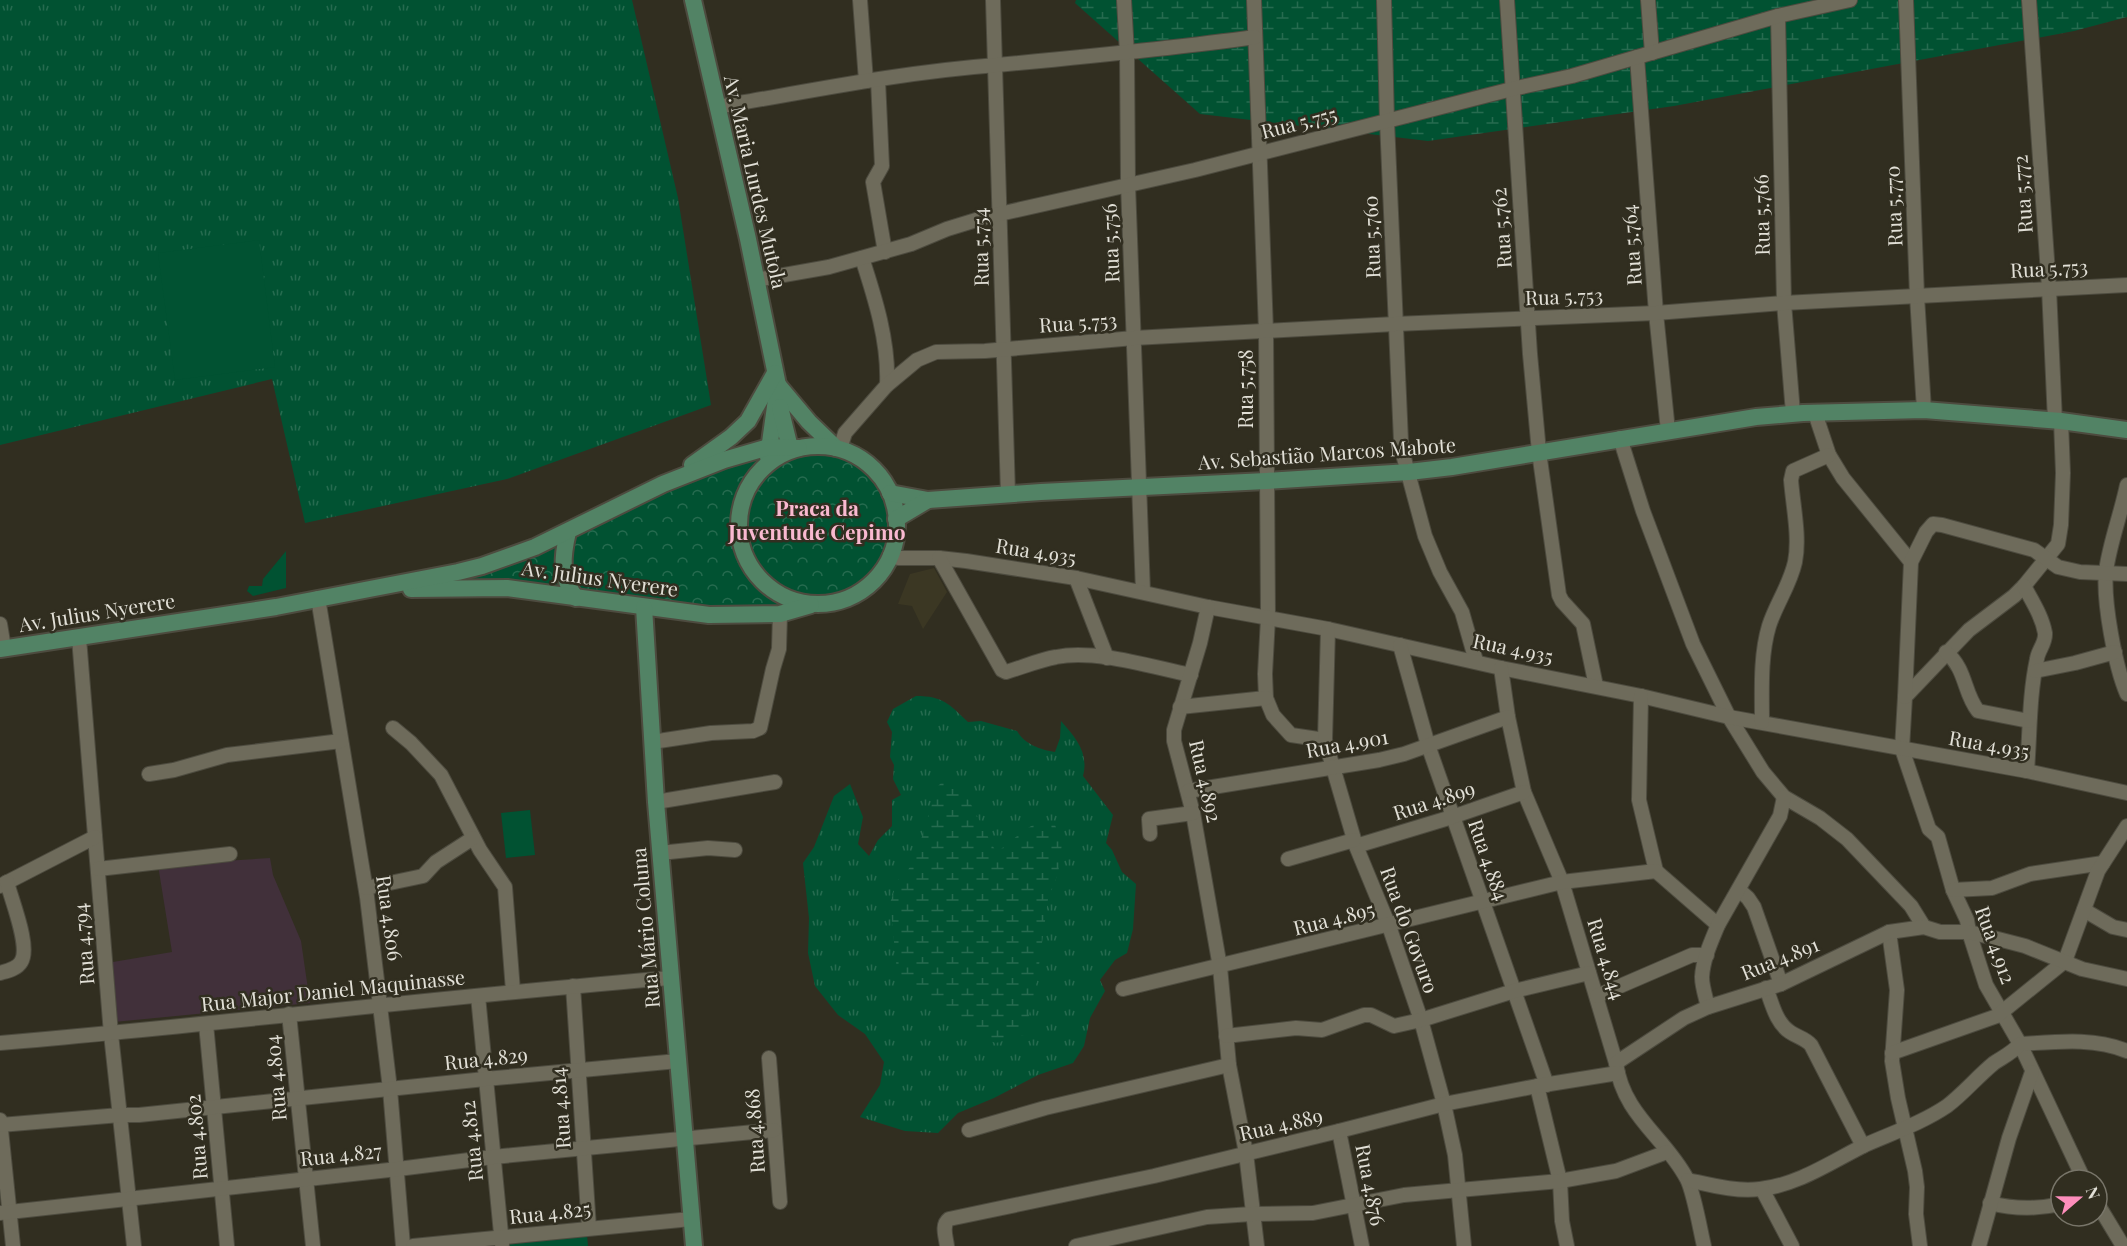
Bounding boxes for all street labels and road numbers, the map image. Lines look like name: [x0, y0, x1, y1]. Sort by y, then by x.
street label: Av. Maria Lurdes Mutola: [719, 71, 794, 291]
street label: Rua 5.755: [1258, 99, 1339, 144]
street label: Rua 5.772: [2005, 154, 2038, 234]
street label: Rua 5.770: [1878, 165, 1907, 247]
street label: Rua 5.766: [1746, 174, 1775, 256]
street label: Rua 5.762: [1484, 187, 1517, 269]
street label: Rua 5.760: [1356, 195, 1385, 279]
street label: Rua 5.756: [1095, 203, 1124, 283]
street label: Rua 5.764: [1614, 204, 1647, 286]
street label: Rua 5.754: [965, 207, 994, 287]
street label: Rua 5.753: [2009, 252, 2089, 283]
street label: Rua 5.753: [1524, 281, 1603, 310]
street label: Rua 5.753: [1038, 305, 1118, 338]
street label: Rua 5.758: [1231, 349, 1258, 429]
street label: Av. Sebastião Marcos Mabote: [1196, 430, 1457, 475]
street label: Rua 4.935: [994, 531, 1078, 570]
street label: Av. Julius Nyerere: [519, 553, 680, 602]
street label: Av. Julius Nyerere: [16, 586, 177, 637]
street label: Rua 4.935: [1471, 626, 1556, 669]
street label: Rua 4.901: [1303, 722, 1390, 763]
street label: Rua 4.935: [1947, 723, 2032, 764]
street label: Rua 4.892: [1184, 737, 1229, 825]
street label: Rua 4.899: [1389, 774, 1478, 825]
street label: Rua 4.884: [1463, 815, 1516, 904]
street label: Rua Mário Coluna: [624, 847, 665, 1010]
street label: Rua do Govuro: [1375, 863, 1446, 996]
street label: Rua 4.806: [371, 873, 410, 962]
street label: Rua 4.895: [1290, 894, 1377, 941]
street label: Rua 4.794: [65, 902, 100, 986]
street label: Rua 4.912: [1970, 902, 2023, 987]
street label: Rua 4.844: [1582, 914, 1633, 1003]
street label: Rua 4.891: [1736, 930, 1822, 985]
street label: Rua Major Daniel Maquinasse: [200, 962, 466, 1017]
street label: Rua 4.804: [257, 1034, 292, 1122]
street label: Rua 4.829: [443, 1040, 529, 1075]
street label: Rua 4.814: [543, 1066, 576, 1150]
street label: Rua 4.868: [737, 1088, 770, 1174]
street label: Rua 4.802: [178, 1093, 213, 1181]
street label: Rua 4.812: [453, 1099, 488, 1183]
street label: Rua 4.889: [1236, 1101, 1325, 1146]
street label: Rua 4.827: [299, 1136, 383, 1171]
street label: Rua 4.876: [1350, 1142, 1393, 1228]
street label: Rua 4.825: [508, 1194, 592, 1229]

